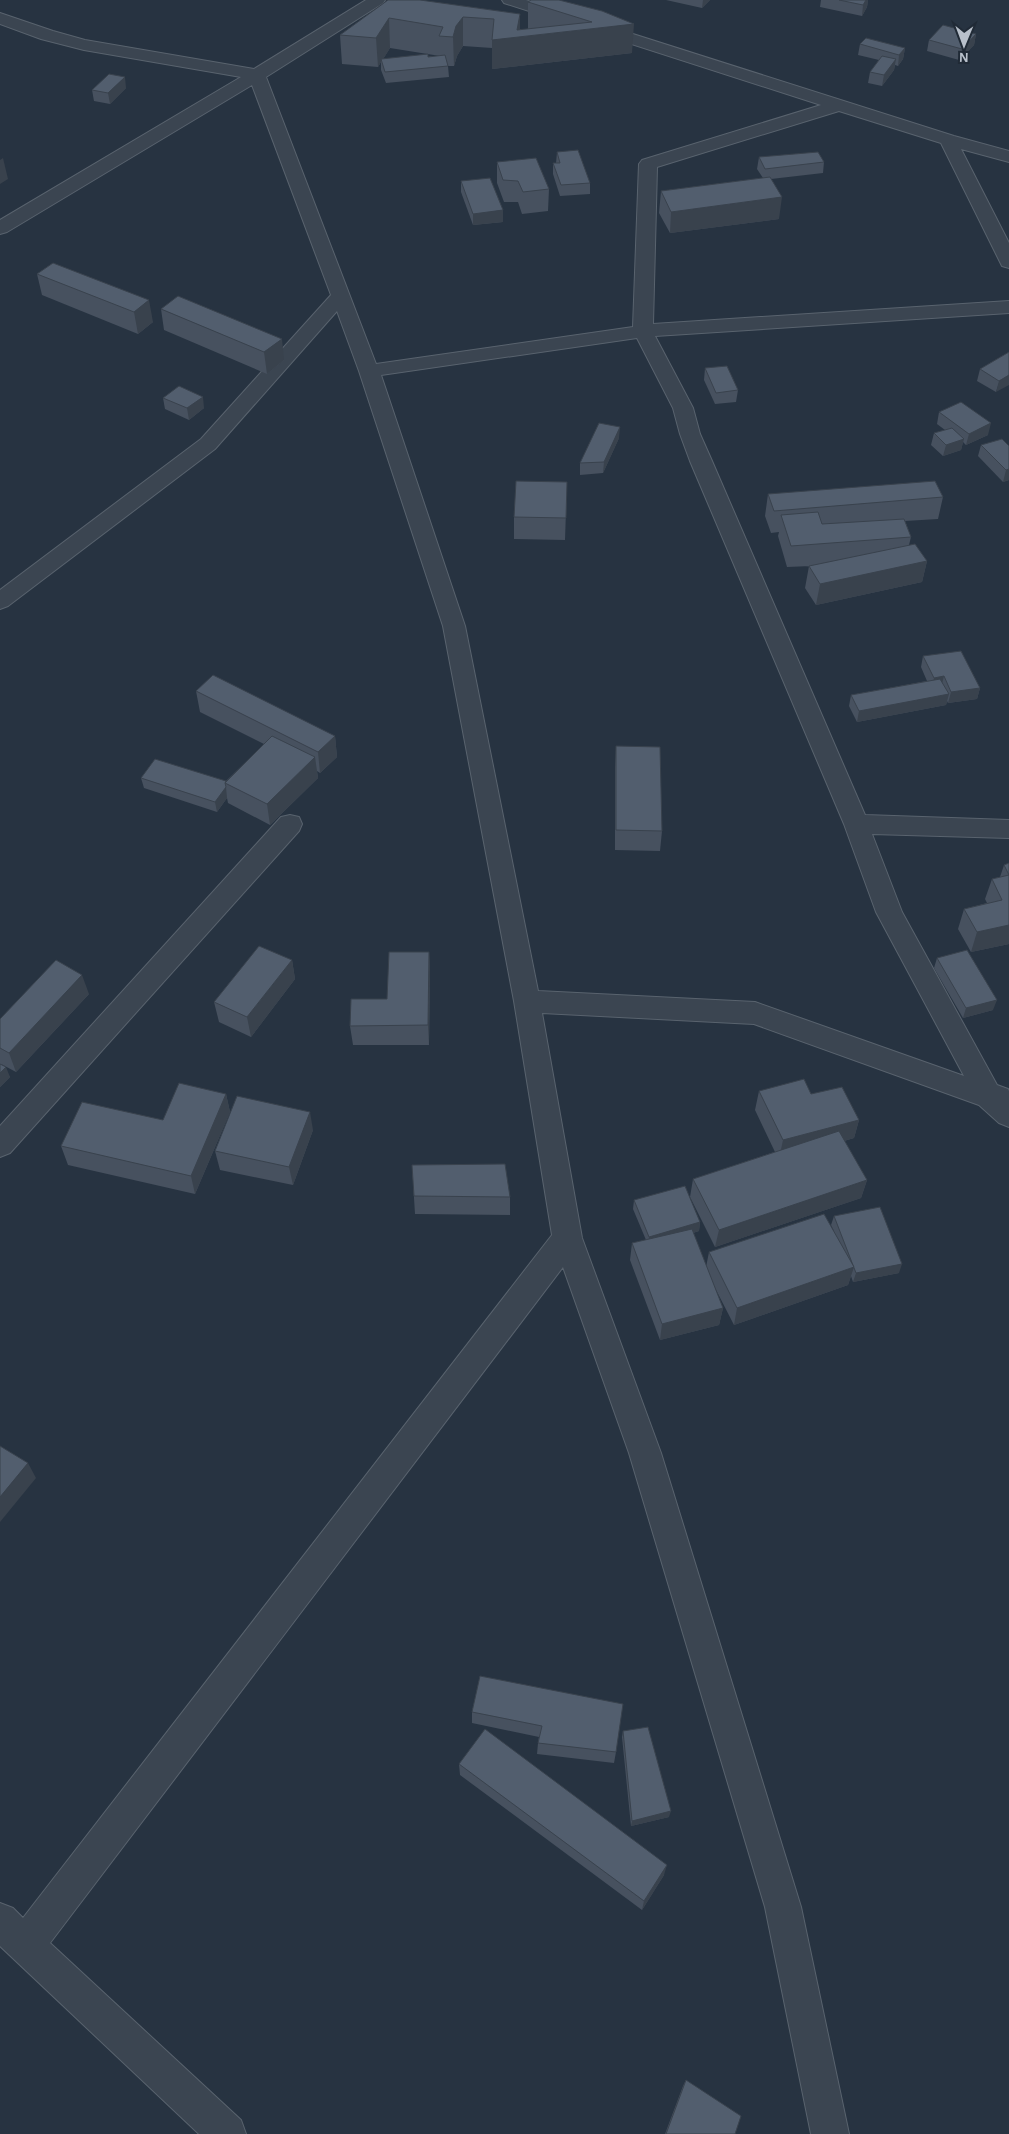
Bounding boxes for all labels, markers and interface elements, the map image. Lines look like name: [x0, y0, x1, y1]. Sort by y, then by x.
north arrow: [939, 20, 989, 70]
text: N: [959, 50, 969, 64]

